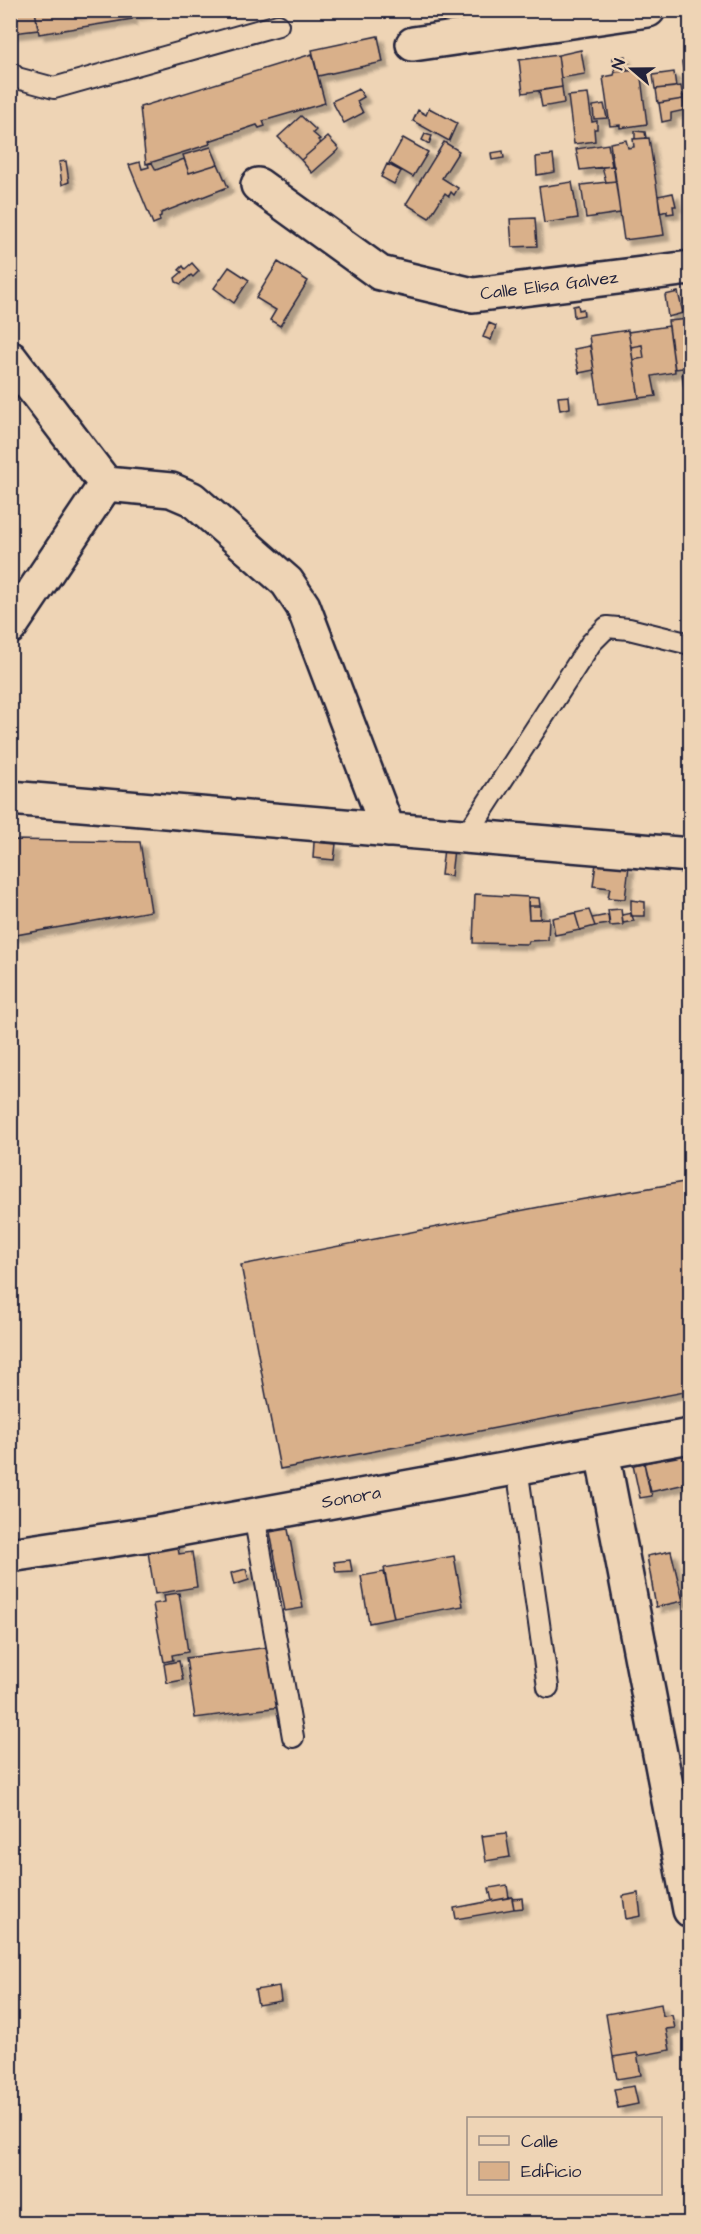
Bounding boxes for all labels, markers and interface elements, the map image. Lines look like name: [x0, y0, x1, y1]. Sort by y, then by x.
north arrow: [602, 39, 662, 99]
text: N: [607, 56, 631, 73]
street label: Calle Elisa Galvez: [479, 265, 619, 306]
street label: Sonora: [319, 1480, 383, 1515]
legend: [467, 2117, 662, 2195]
text: Calle: [521, 2129, 559, 2154]
text: Edificio: [521, 2159, 581, 2184]

